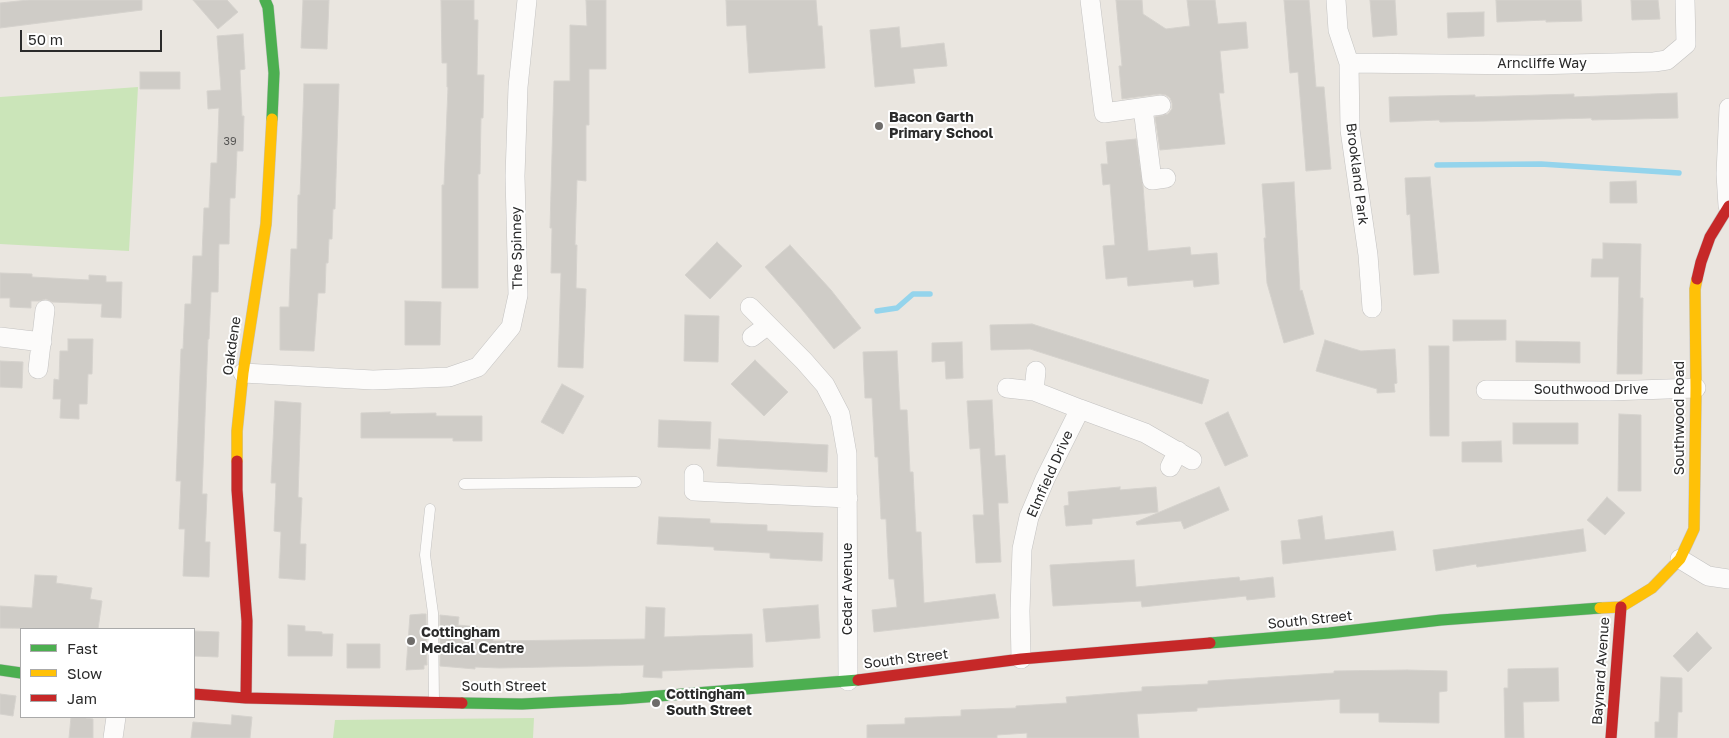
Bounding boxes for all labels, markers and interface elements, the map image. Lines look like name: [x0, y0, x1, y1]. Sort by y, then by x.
scale bar: [22, 20, 165, 52]
text: 50 m: [28, 30, 63, 48]
street label: Arncliffe Way: [1497, 56, 1587, 72]
place label: Bacon Garth Primary School: [889, 110, 993, 142]
marker: Bacon Garth Primary School: [873, 120, 885, 132]
street label: Brookland Park: [1342, 122, 1372, 226]
house number: 39: [223, 135, 237, 149]
street label: The Spinney: [508, 206, 526, 290]
street label: Oakdene: [220, 315, 244, 377]
street label: Southwood Road: [1672, 361, 1688, 475]
street label: Southwood Drive: [1534, 382, 1648, 398]
street label: Elmfield Drive: [1023, 428, 1077, 520]
street label: Cedar Avenue: [840, 543, 856, 635]
street label: South Street: [1267, 607, 1353, 633]
street label: Baynard Avenue: [1589, 616, 1613, 726]
place label: Cottingham Medical Centre: [421, 625, 524, 658]
legend: [20, 628, 195, 718]
marker: Cottingham Medical Centre: [405, 635, 417, 647]
text: Fast: [67, 639, 98, 657]
street label: South Street: [863, 645, 949, 673]
text: Slow: [67, 664, 102, 682]
street label: South Street: [462, 679, 546, 695]
place label: Cottingham South Street: [666, 687, 752, 720]
text: Jam: [67, 689, 97, 707]
marker: Cottingham South Street: [650, 697, 662, 709]

